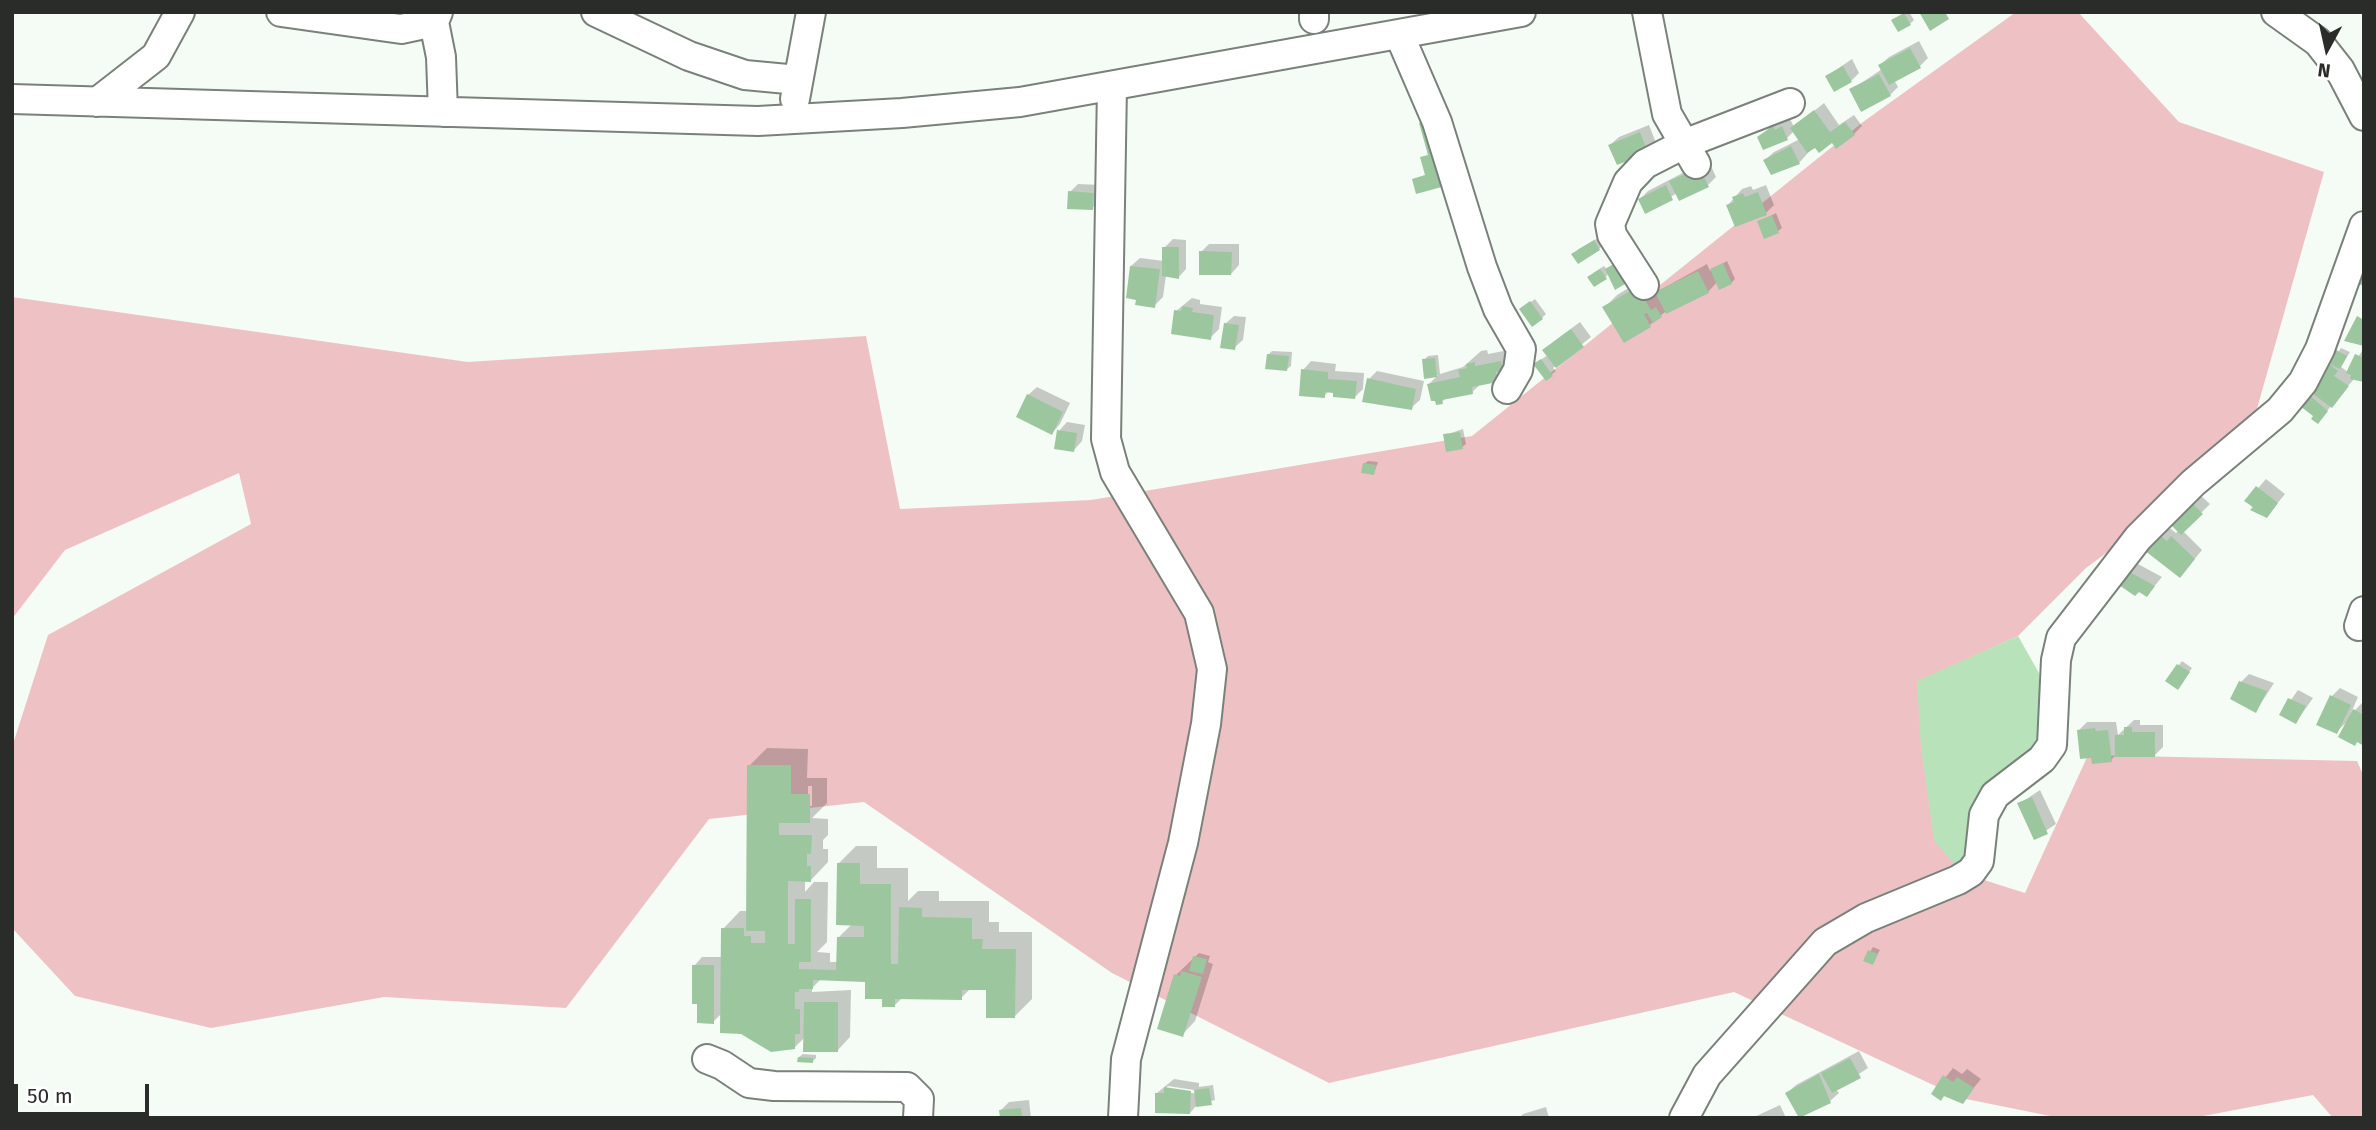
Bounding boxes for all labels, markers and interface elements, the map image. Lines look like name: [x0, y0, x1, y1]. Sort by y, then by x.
north arrow: [2292, 14, 2362, 84]
text: N: [2316, 58, 2332, 83]
scale bar: [18, 1070, 152, 1114]
text: 50 m: [27, 1083, 73, 1109]

